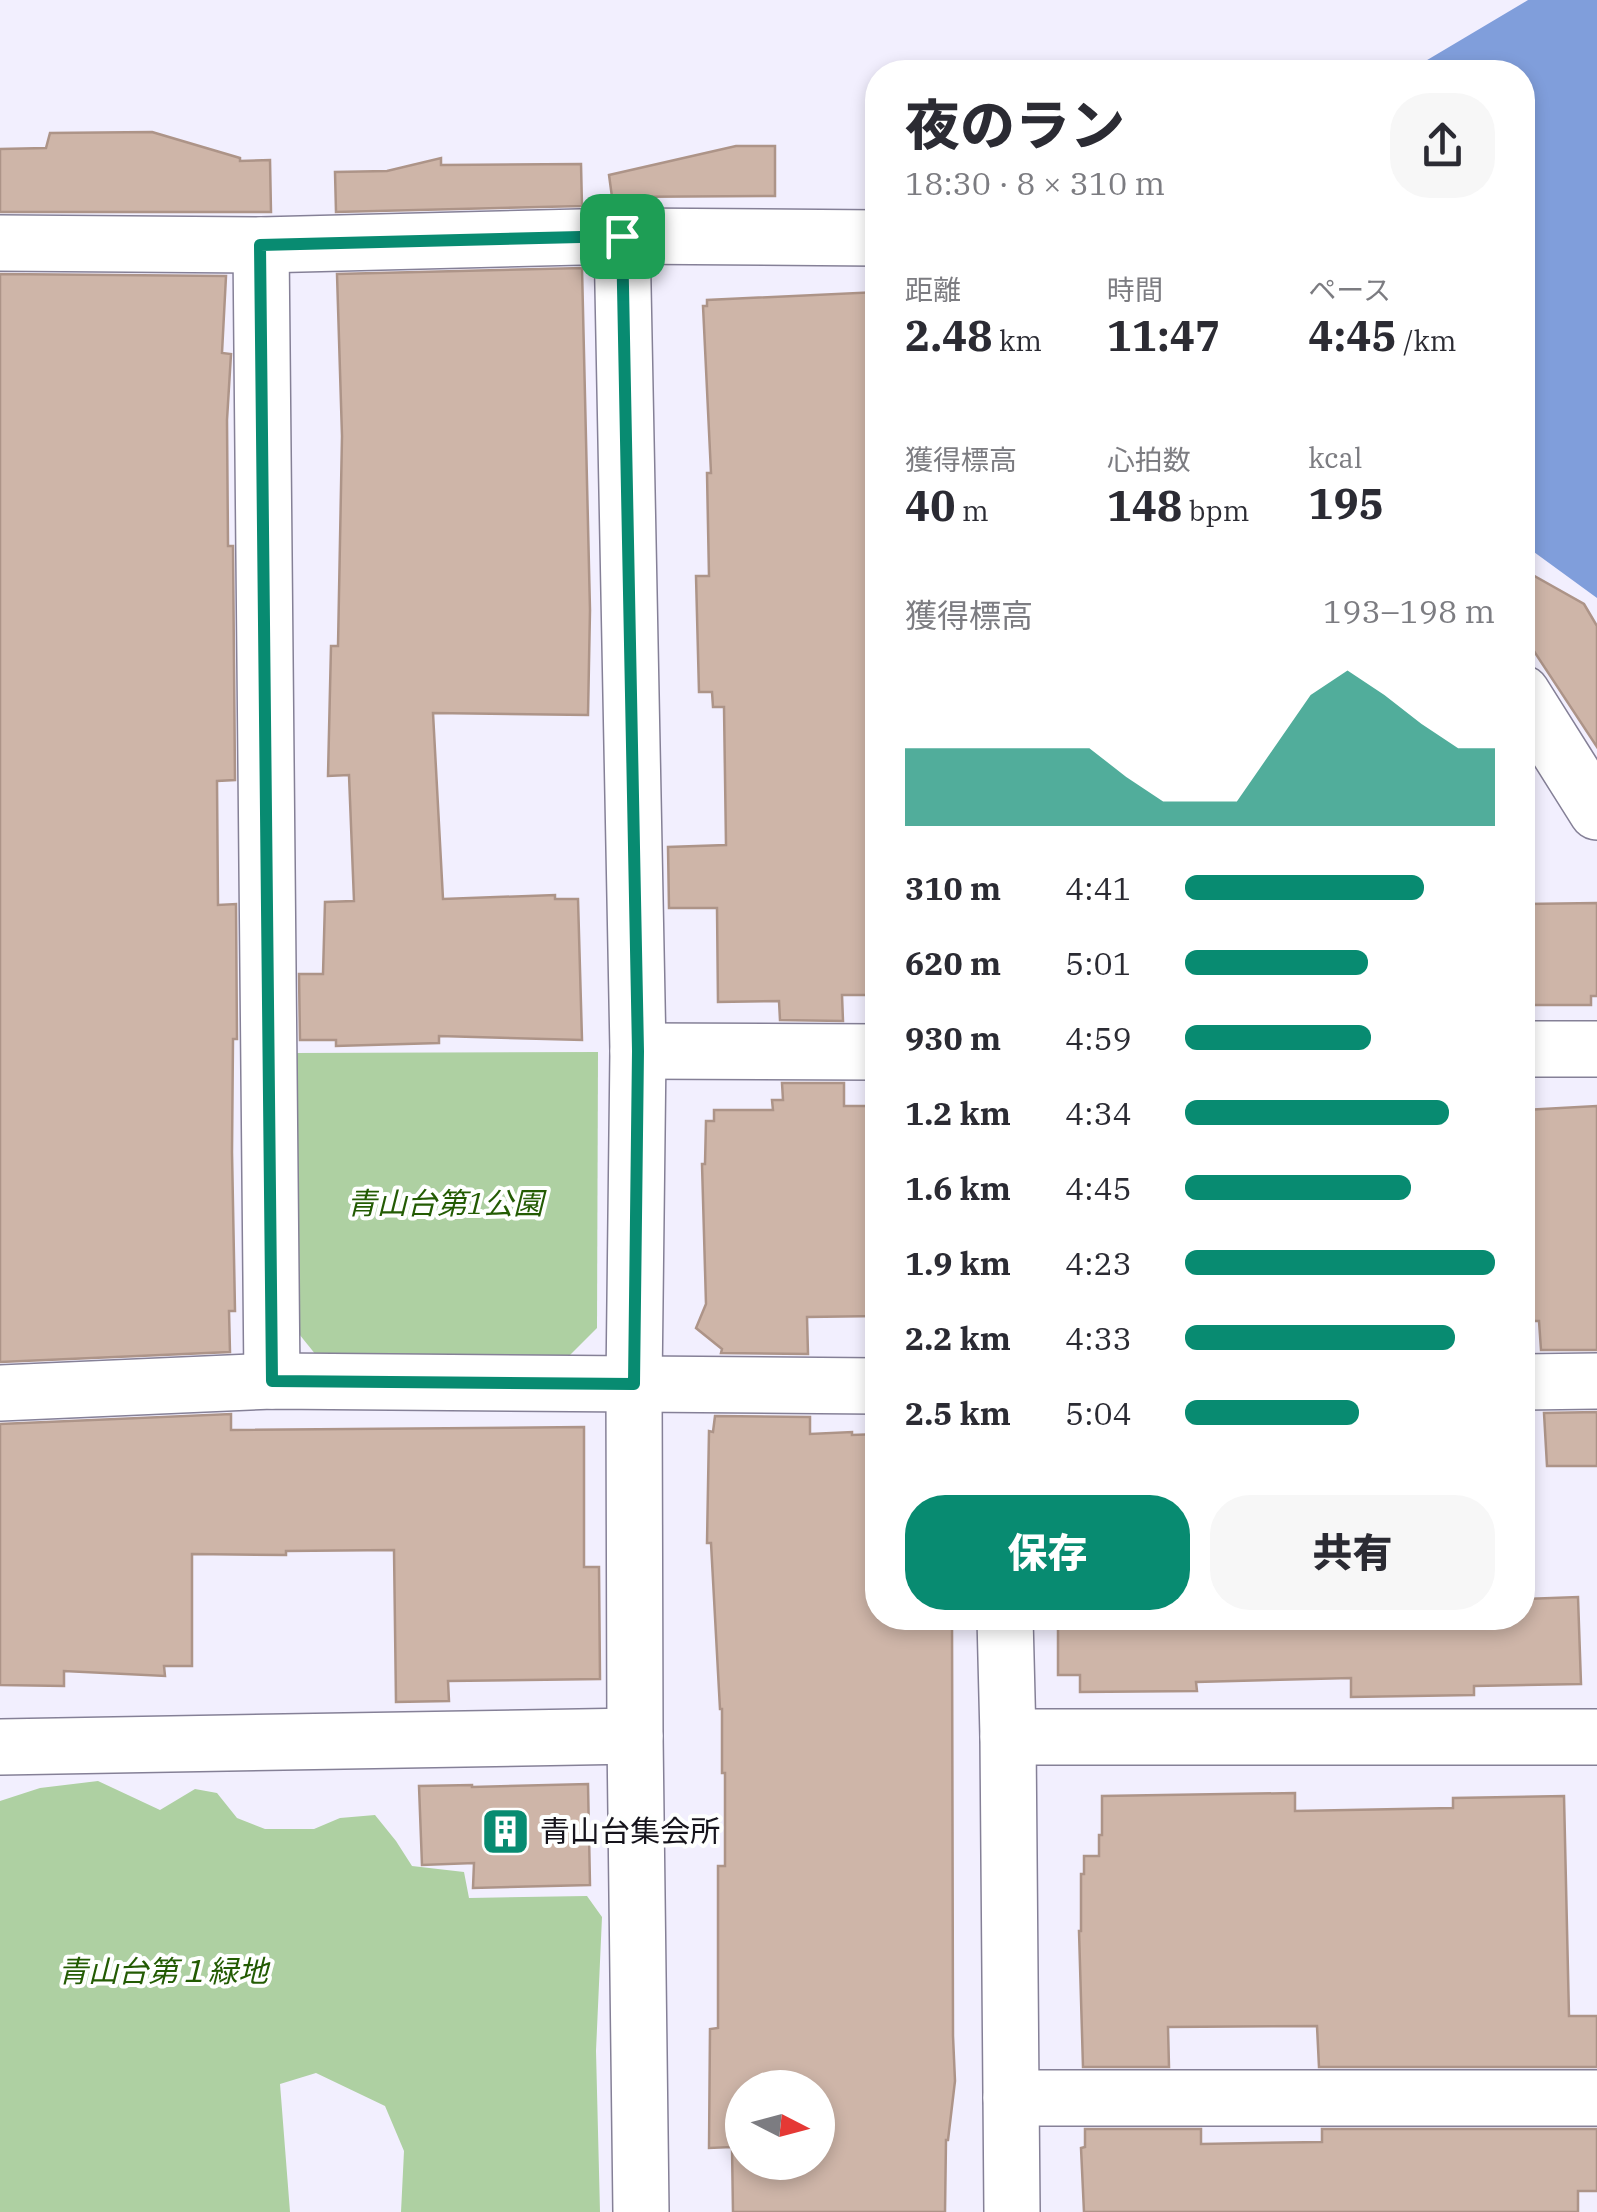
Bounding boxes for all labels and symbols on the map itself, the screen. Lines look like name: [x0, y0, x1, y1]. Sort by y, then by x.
pin: [580, 194, 665, 279]
park label: 青山台第1公園: [347, 1183, 547, 1222]
building icon: 青山台集会所: [479, 1806, 531, 1858]
place label: 青山台集会所: [540, 1811, 720, 1850]
park label: 青山台第１緑地: [58, 1951, 271, 1990]
north arrow: [725, 2070, 835, 2180]

